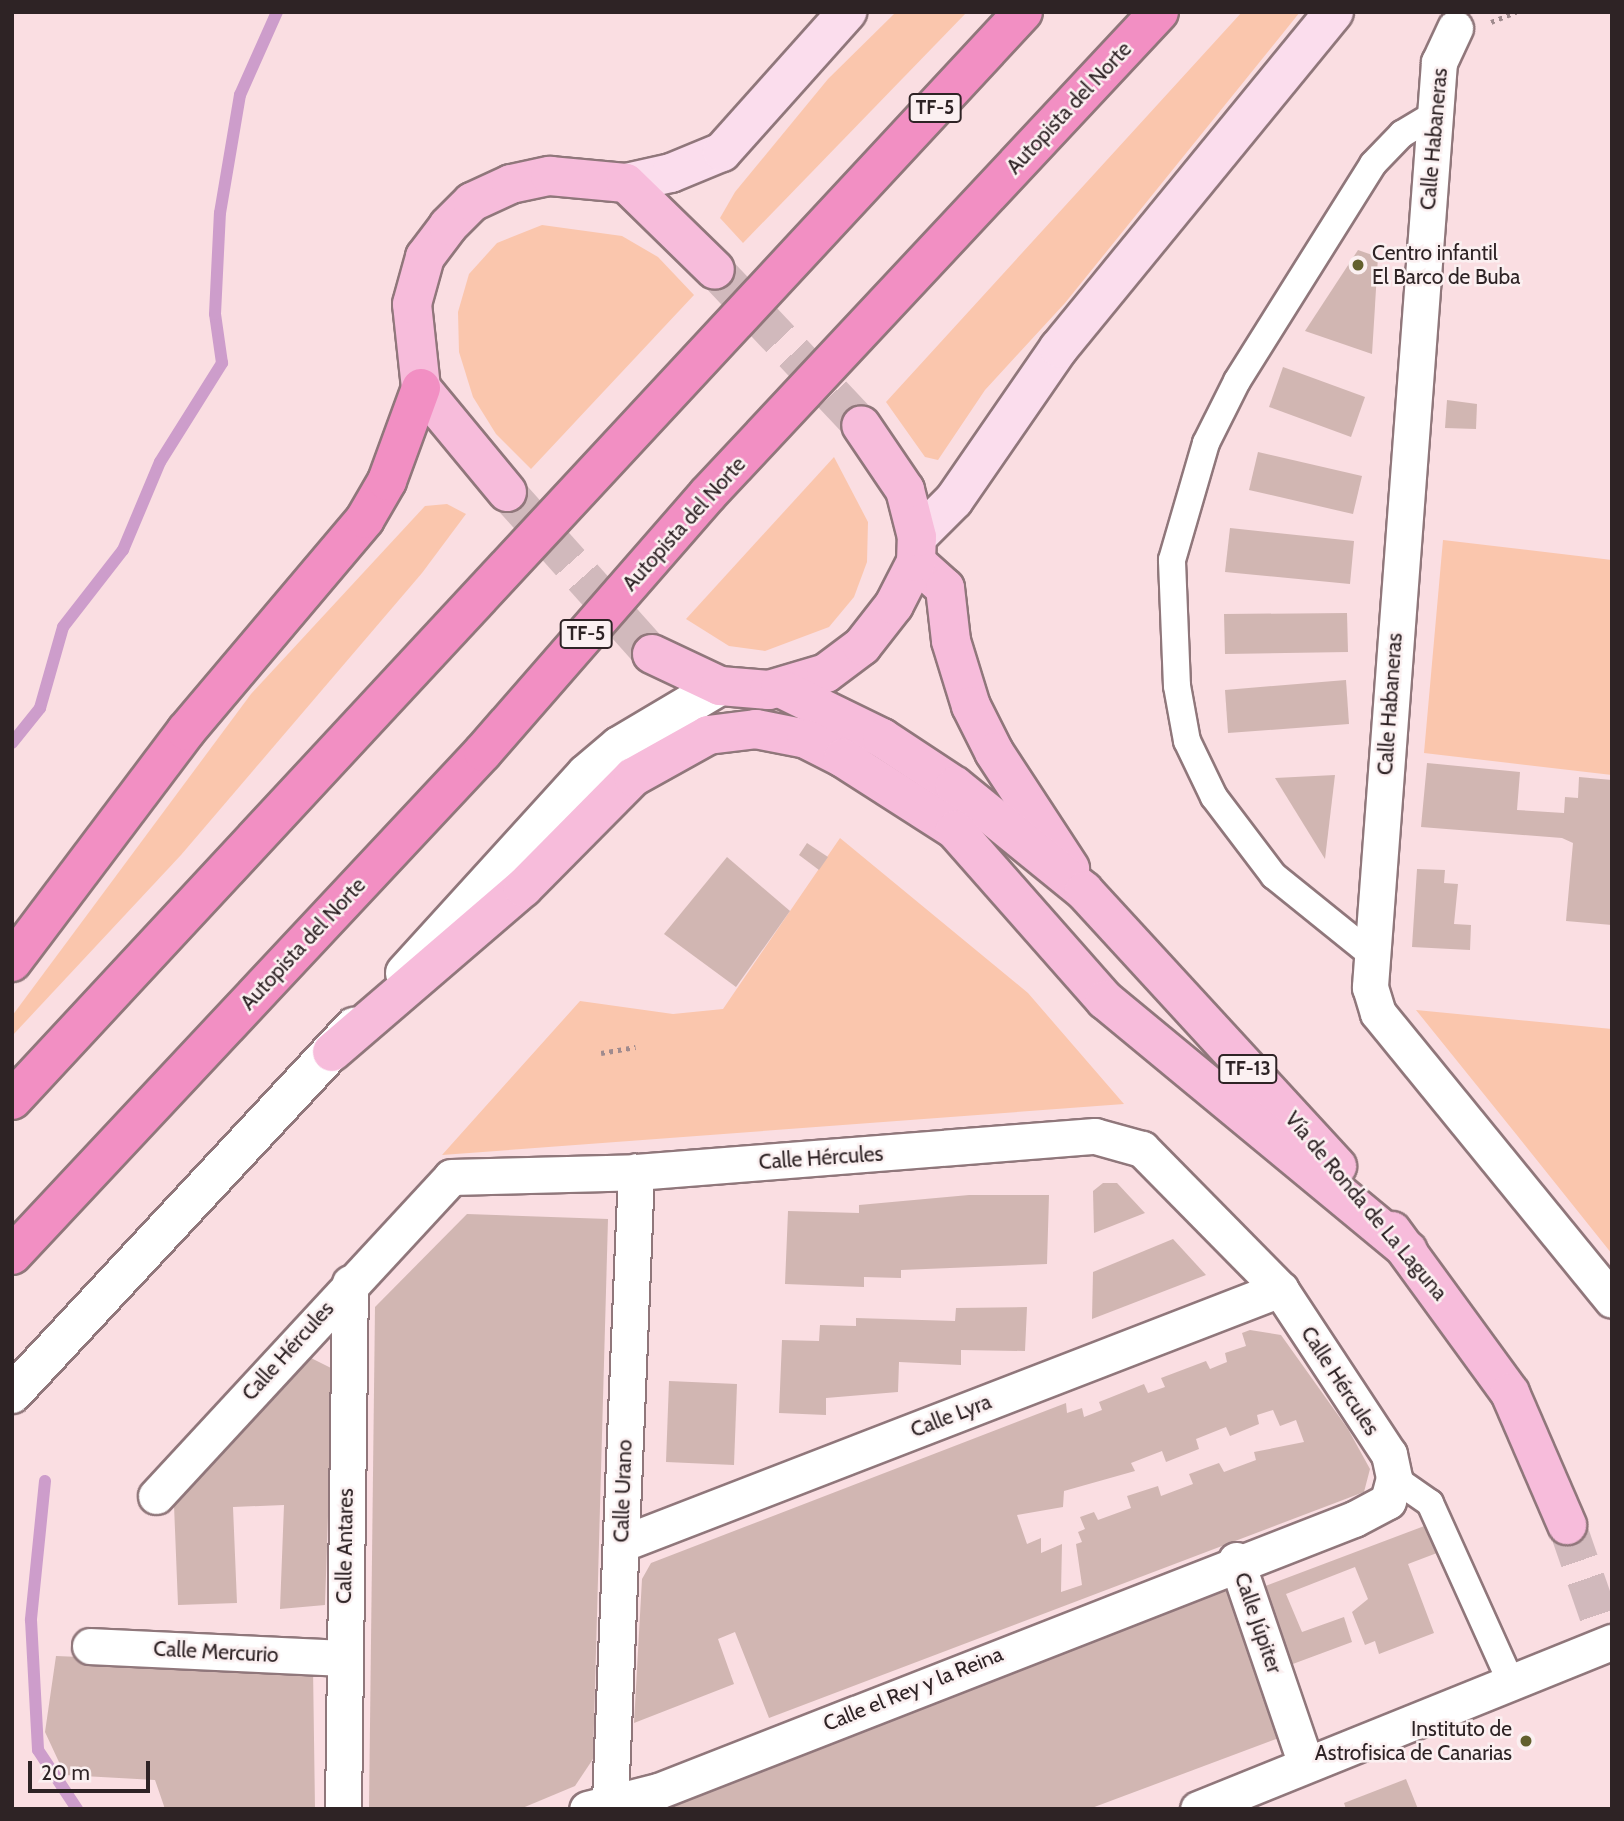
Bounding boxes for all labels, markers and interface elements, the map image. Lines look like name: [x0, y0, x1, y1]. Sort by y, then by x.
street label: Autopista del Norte: [1001, 37, 1137, 179]
street label: Calle Habaneras: [1415, 67, 1453, 211]
road number: TF-5: [907, 92, 963, 124]
place label: Centro infantil El Barco de Buba: [1372, 240, 1520, 290]
marker: Centro infantil El Barco de Buba: [1350, 257, 1366, 273]
street label: Autopista del Norte: [617, 452, 751, 596]
road number: TF-5: [558, 618, 614, 650]
street label: Calle Habaneras: [1372, 632, 1408, 776]
street label: Autopista del Norte: [235, 873, 371, 1015]
road number: TF-13: [1218, 1054, 1278, 1084]
street label: Vía de Ronda de La Laguna: [1280, 1107, 1452, 1305]
street label: Calle Hércules: [758, 1141, 884, 1175]
street label: Calle Hércules: [237, 1296, 339, 1406]
street label: Calle Hércules: [1295, 1322, 1385, 1440]
street label: Calle Lyra: [907, 1389, 995, 1443]
street label: Calle Urano: [609, 1439, 637, 1543]
street label: Calle Antares: [331, 1488, 359, 1604]
street label: Calle Júpiter: [1229, 1569, 1287, 1677]
street label: Calle Mercurio: [153, 1636, 279, 1668]
street label: Calle el Rey y la Reina: [820, 1641, 1006, 1737]
place label: Instituto de Astrofisica de Canarias: [1315, 1716, 1512, 1766]
marker: Instituto de Astrofisica de Canarias: [1518, 1733, 1534, 1749]
scale bar: [32, 1748, 154, 1792]
text: 20 m: [41, 1760, 90, 1785]

